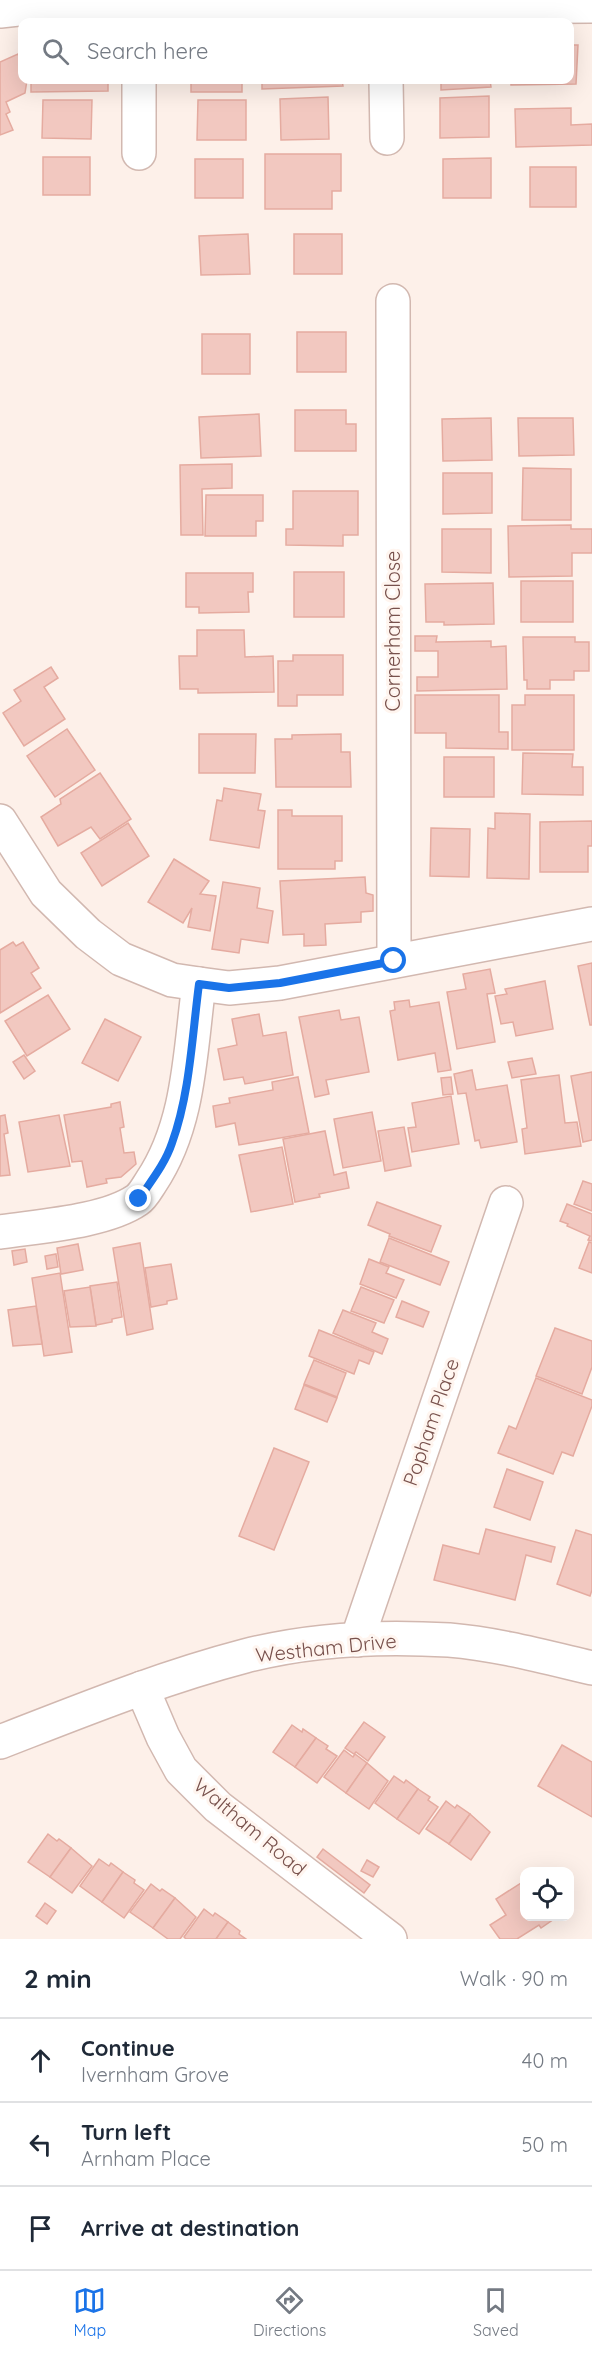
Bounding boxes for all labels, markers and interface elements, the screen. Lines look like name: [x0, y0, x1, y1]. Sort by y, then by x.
search box: [18, 18, 574, 84]
icon: search: [39, 35, 72, 68]
text: Search here: [87, 37, 208, 65]
street label: Cornerham Close: [380, 551, 405, 711]
route start: [380, 947, 406, 973]
route end: [125, 1185, 151, 1211]
street label: Popham Place: [397, 1355, 464, 1489]
street label: Westham Drive: [254, 1628, 398, 1667]
street label: Waltham Road: [189, 1772, 312, 1881]
map controls: [520, 1867, 574, 1921]
button: locate: [520, 1867, 574, 1921]
text: 2 min: [24, 1962, 92, 1995]
text: Walk · 90 m: [460, 1966, 568, 1991]
text: Continue: [81, 2034, 175, 2062]
icon: ahead: [24, 2044, 57, 2077]
text: 40 m: [522, 2048, 568, 2073]
text: Ivernham Grove: [81, 2062, 229, 2087]
text: Turn left: [81, 2118, 171, 2146]
icon: left: [24, 2128, 57, 2161]
text: 50 m: [522, 2132, 568, 2157]
text: Arnham Place: [81, 2146, 211, 2171]
icon: arrive: [24, 2212, 57, 2245]
text: Arrive at destination: [81, 2214, 299, 2242]
tab: Map: [73, 2284, 106, 2340]
tab: Directions: [253, 2284, 326, 2340]
tab: Saved: [473, 2284, 519, 2340]

